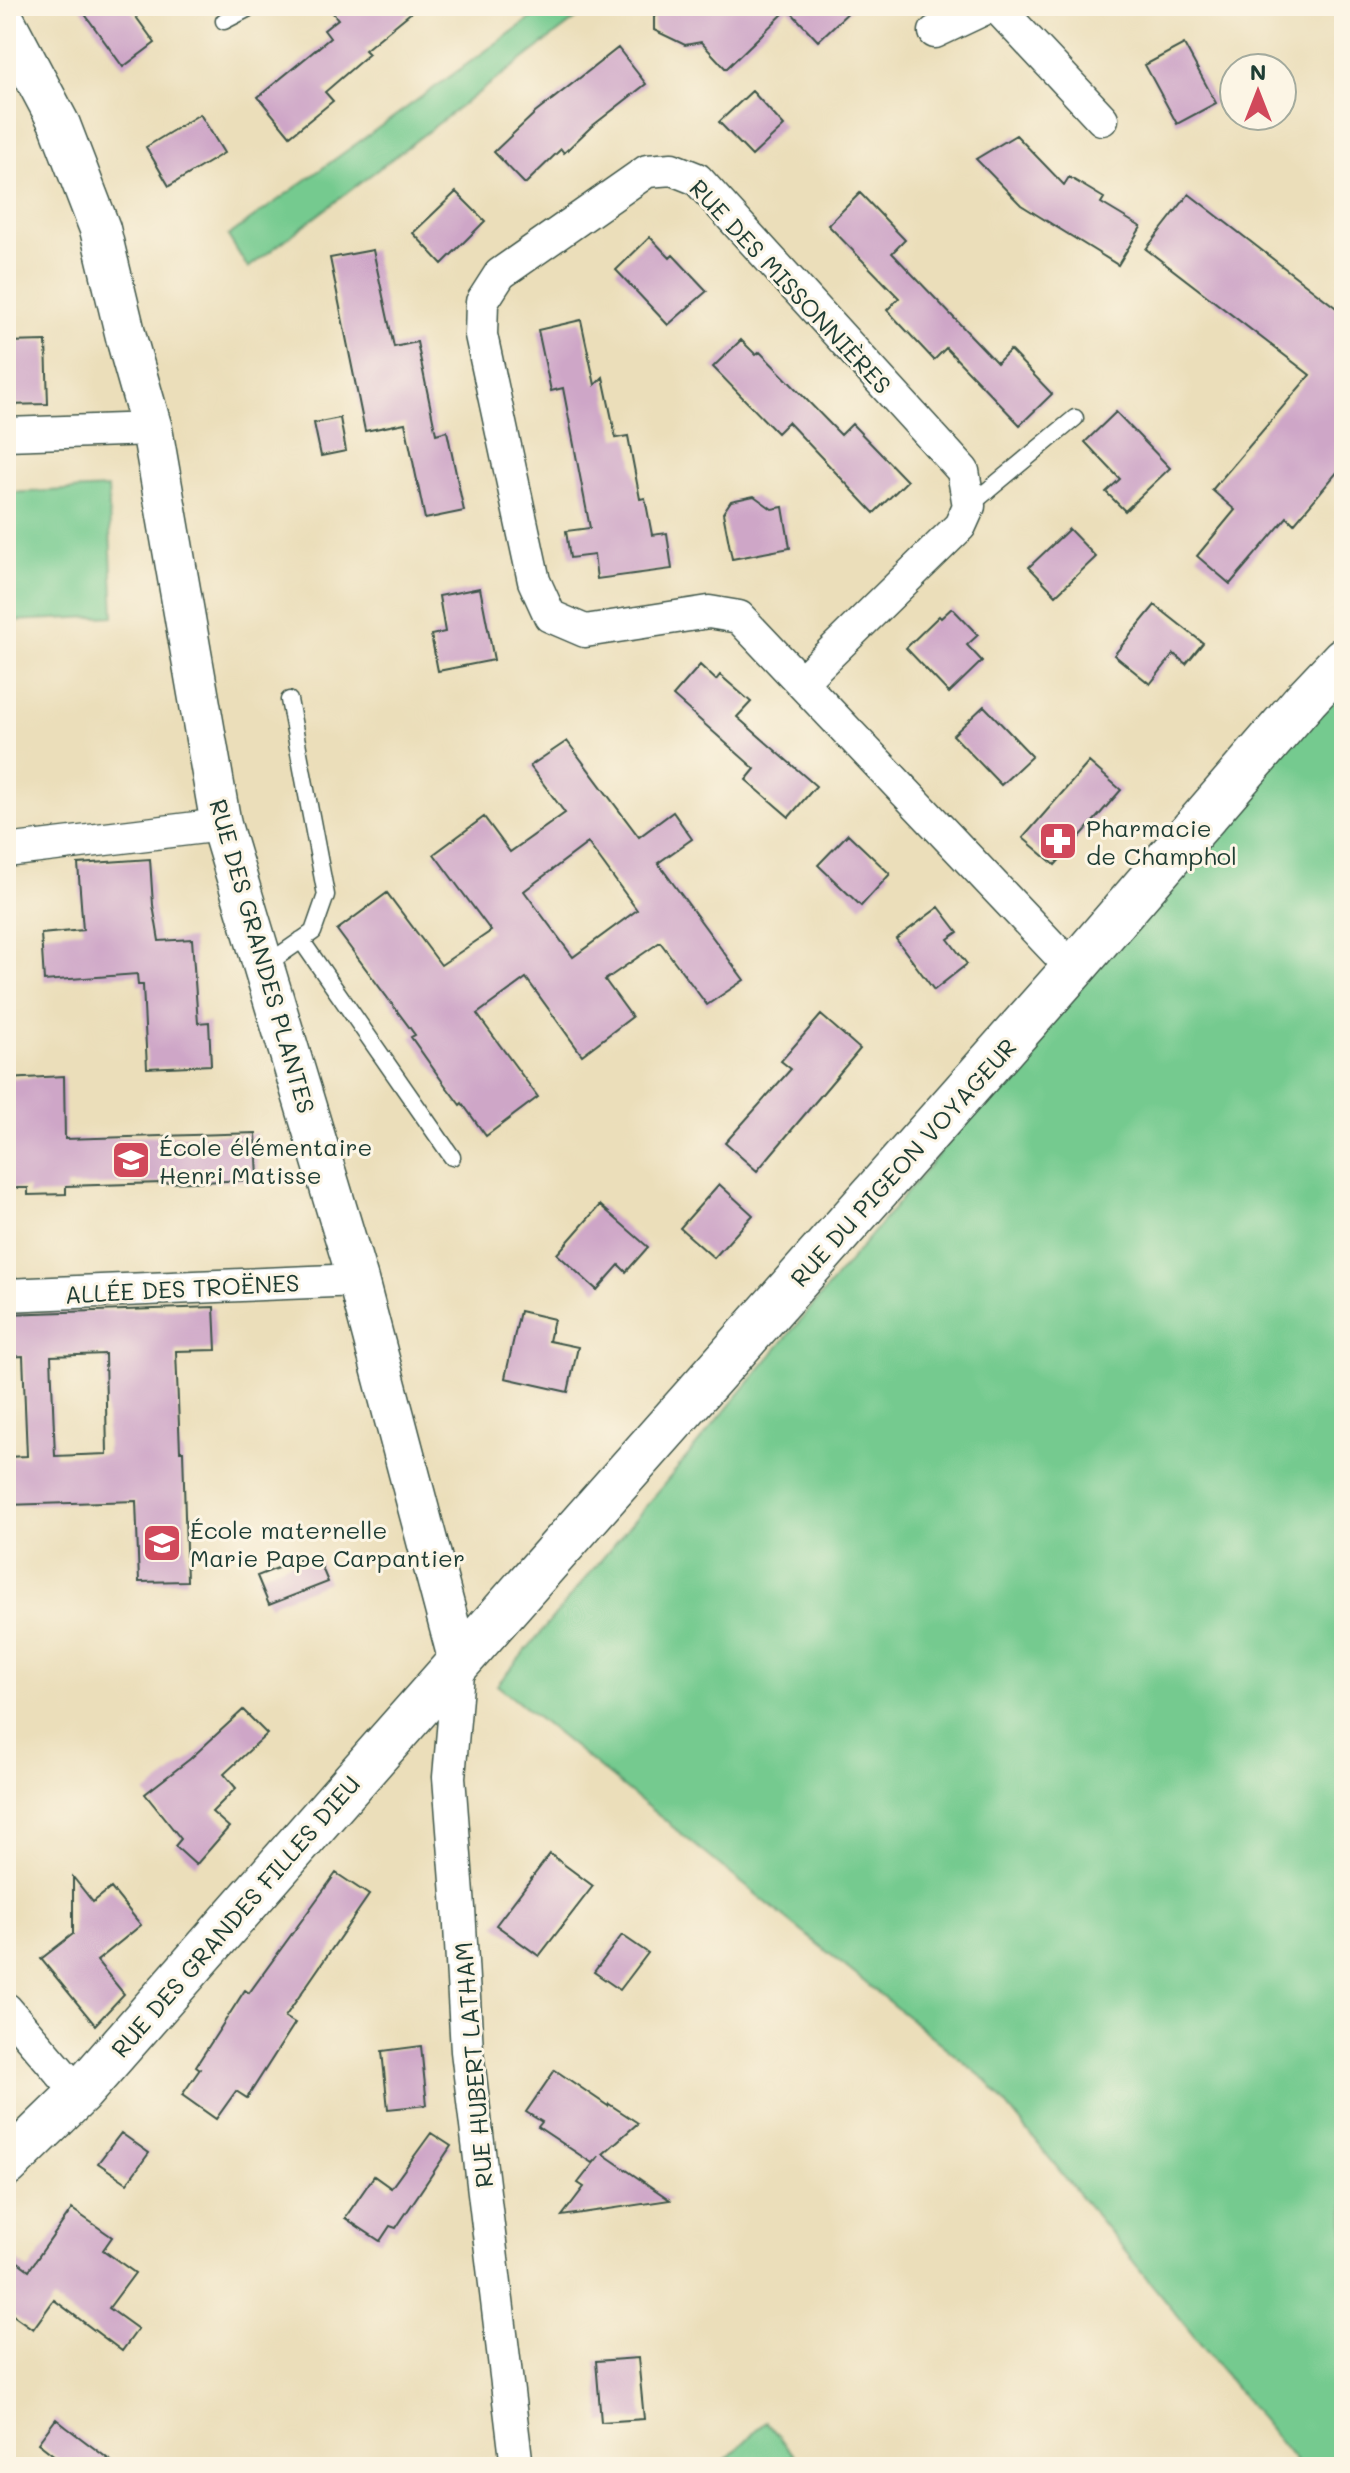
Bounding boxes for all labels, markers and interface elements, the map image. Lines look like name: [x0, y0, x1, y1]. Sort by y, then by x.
north arrow: [1218, 52, 1298, 132]
text: N: [1250, 57, 1266, 86]
street label: RUE DES MISSONNIÈRES: [683, 172, 899, 400]
street label: RUE DES GRANDES PLANTES: [203, 795, 323, 1117]
place label: Pharmacie de Champhol: [1086, 812, 1237, 871]
pharmacy icon: Pharmacie de Champhol: [1037, 820, 1079, 862]
street label: RUE DU PIGEON VOYAGEUR: [783, 1031, 1023, 1293]
place label: École élémentaire Henri Matisse: [159, 1131, 372, 1190]
school or university icon: École élémentaire Henri Matisse: [110, 1139, 152, 1181]
street label: ALLÉE DES TROËNES: [64, 1266, 300, 1310]
place label: École maternelle Marie Pape Carpantier: [190, 1514, 465, 1573]
school or university icon: École maternelle Marie Pape Carpantier: [141, 1522, 183, 1564]
street label: RUE DES GRANDES FILLES DIEU: [104, 1768, 366, 2064]
street label: RUE HUBERT LATHAM: [447, 1941, 499, 2189]

